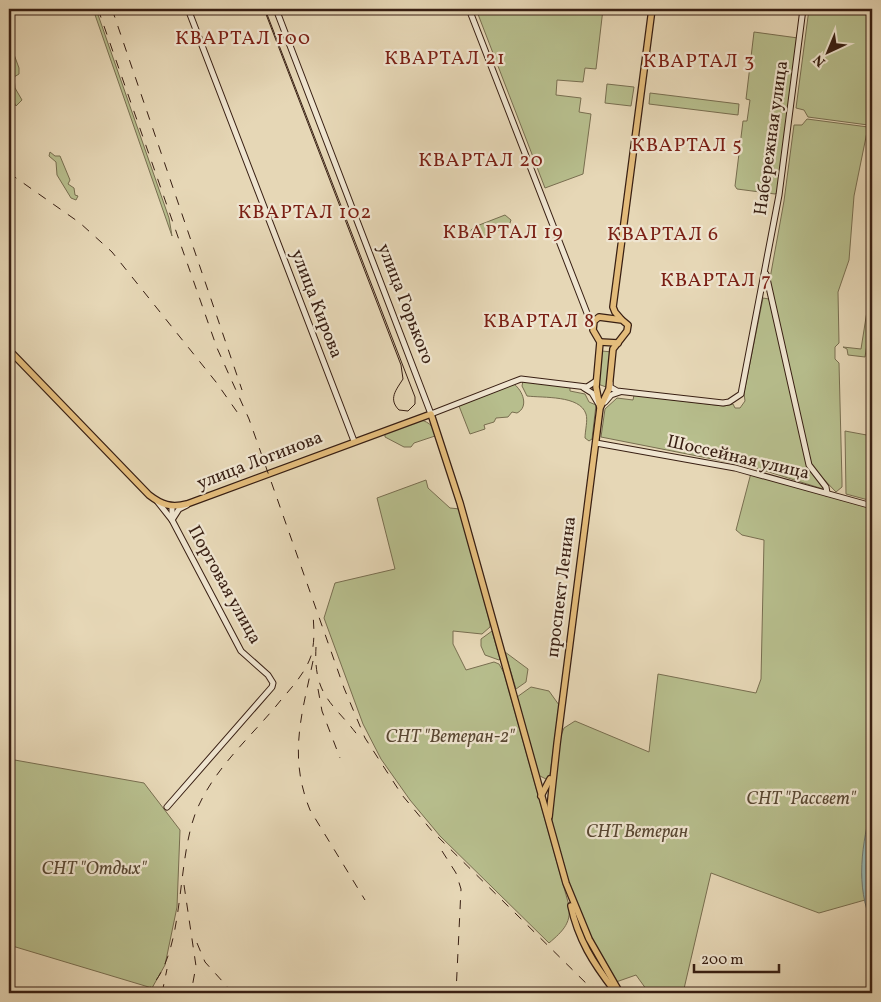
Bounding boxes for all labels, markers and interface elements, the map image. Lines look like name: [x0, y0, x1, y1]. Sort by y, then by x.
district label: КВАРТАЛ 100: [175, 25, 311, 53]
north arrow: [804, 28, 854, 78]
district label: КВАРТАЛ 21: [384, 45, 506, 73]
district label: КВАРТАЛ 3: [643, 48, 755, 76]
text: N: [810, 50, 830, 71]
street label: Набережная улица: [749, 59, 795, 217]
district label: КВАРТАЛ 5: [631, 132, 743, 160]
district label: КВАРТАЛ 20: [418, 147, 544, 175]
district label: КВАРТАЛ 102: [238, 199, 372, 227]
district label: КВАРТАЛ 19: [442, 219, 564, 247]
district label: КВАРТАЛ 6: [607, 221, 719, 249]
street label: улица Горького: [371, 240, 439, 368]
street label: улица Кирова: [284, 246, 348, 362]
district label: КВАРТАЛ 7: [660, 267, 772, 295]
district label: КВАРТАЛ 8: [483, 308, 595, 336]
street label: улица Логинова: [193, 426, 327, 496]
street label: Шоссейная улица: [664, 429, 812, 487]
street label: проспект Ленина: [541, 515, 583, 659]
street label: Портовая улица: [181, 521, 267, 649]
park label: СНТ "Ветеран-2": [385, 725, 516, 750]
park label: СНТ "Рассвет": [746, 787, 857, 812]
park label: СНТ Ветеран: [586, 820, 688, 845]
park label: СНТ "Отдых": [41, 857, 148, 882]
scale bar: [694, 942, 778, 974]
text: 200 m: [701, 950, 744, 971]

